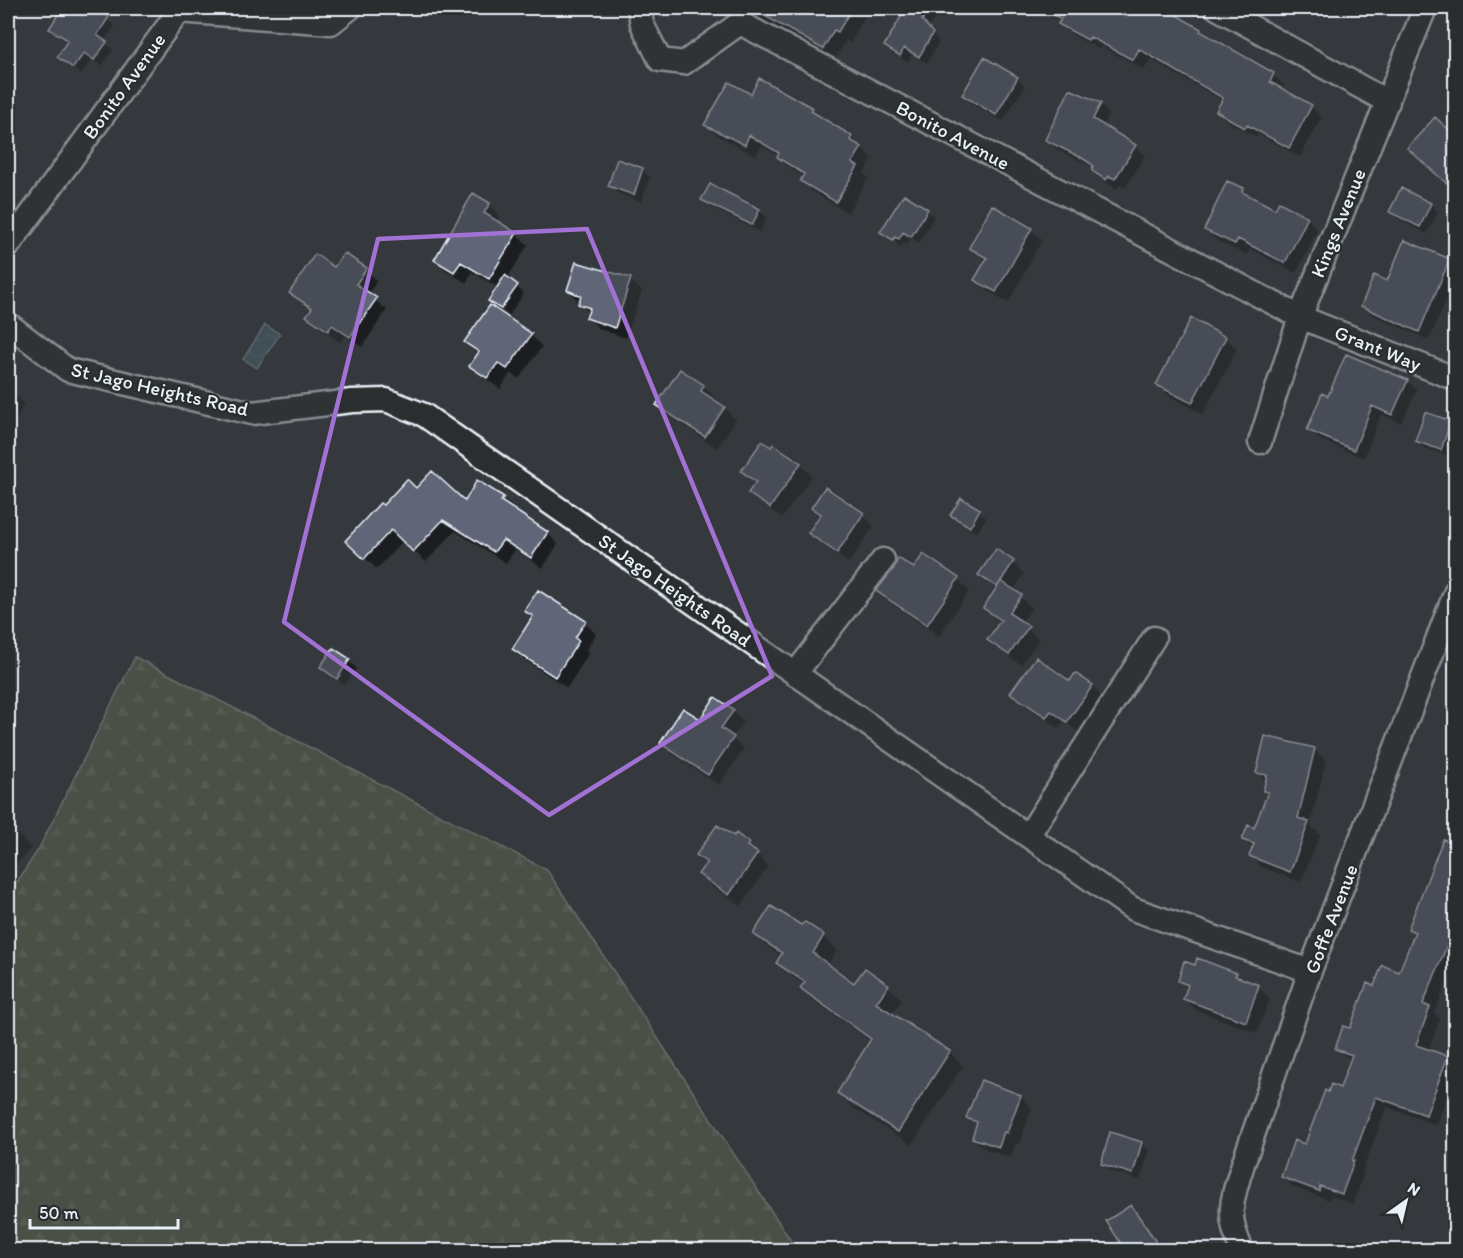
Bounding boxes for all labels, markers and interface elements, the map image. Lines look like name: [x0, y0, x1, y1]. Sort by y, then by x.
street label: Bonito Avenue: [78, 28, 170, 144]
street label: Bonito Avenue: [892, 95, 1014, 175]
street label: Kings Avenue: [1305, 165, 1371, 281]
street label: Grant Way: [1331, 320, 1425, 376]
street label: St Jago Heights Road: [69, 357, 251, 421]
street label: St Jago Heights Road: [594, 528, 756, 652]
street label: Goffe Avenue: [1299, 861, 1363, 977]
north arrow: [1376, 1171, 1436, 1231]
text: N: [1404, 1178, 1424, 1200]
scale bar: [30, 1192, 178, 1230]
text: 50 m: [39, 1202, 79, 1224]

